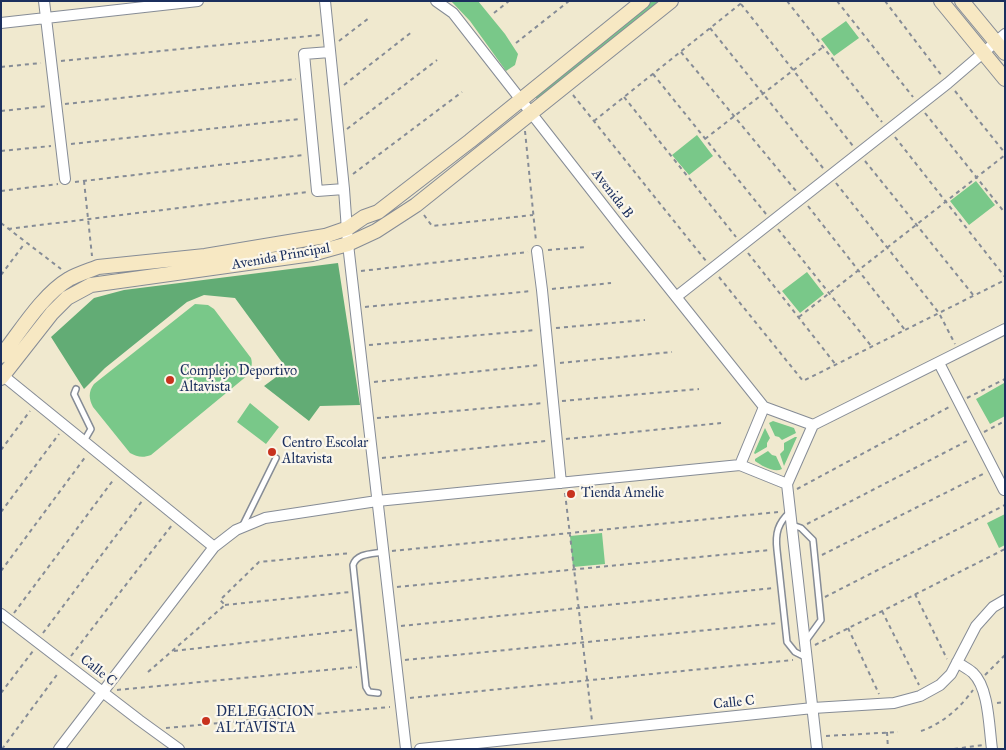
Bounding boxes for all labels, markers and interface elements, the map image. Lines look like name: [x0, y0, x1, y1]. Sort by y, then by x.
street label: Avenida B: [588, 166, 636, 222]
street label: Avenida Principal: [230, 240, 332, 274]
place label: Complejo Deportivo Altavista: [180, 364, 297, 397]
marker: Complejo Deportivo Altavista: [164, 374, 176, 386]
place label: Centro Escolar Altavista: [282, 436, 368, 468]
marker: Centro Escolar Altavista: [266, 446, 278, 458]
place label: Tienda Amelie: [581, 486, 664, 502]
marker: Tienda Amelie: [565, 488, 577, 500]
street label: Calle C: [77, 652, 119, 690]
street label: Calle C: [713, 692, 755, 714]
place label: DELEGACION ALTAVISTA: [216, 705, 314, 738]
marker: DELEGACION ALTAVISTA: [200, 715, 212, 727]

